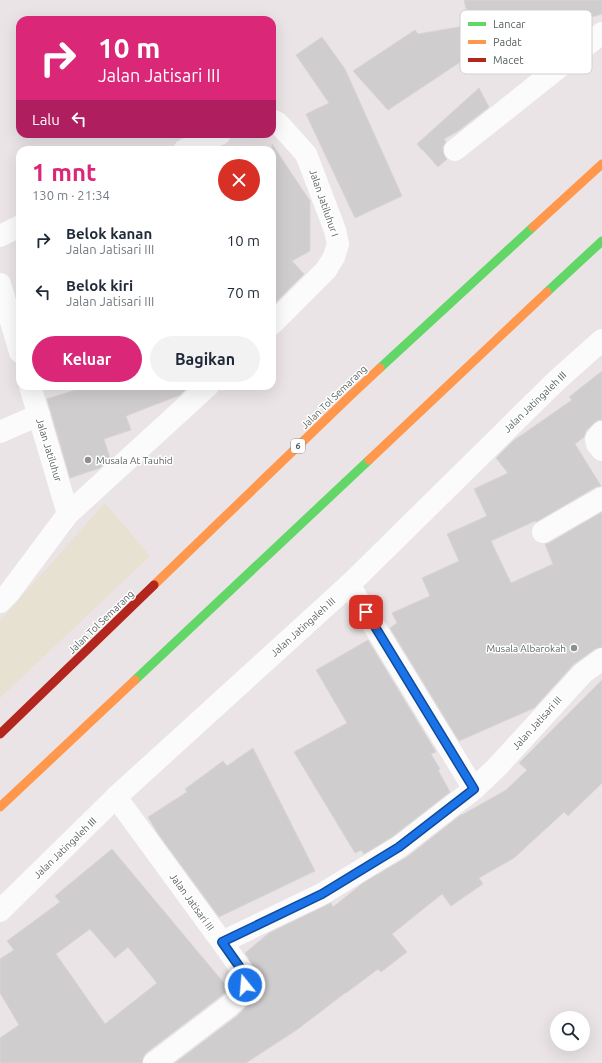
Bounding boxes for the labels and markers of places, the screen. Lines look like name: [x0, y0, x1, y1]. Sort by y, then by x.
marker: Musala At Tauhid: [83, 455, 93, 465]
place label: Musala At Tauhid: [96, 455, 173, 466]
pin: [349, 595, 383, 629]
place label: Musala Albarokah: [486, 643, 566, 654]
marker: Musala Albarokah: [569, 643, 579, 653]

